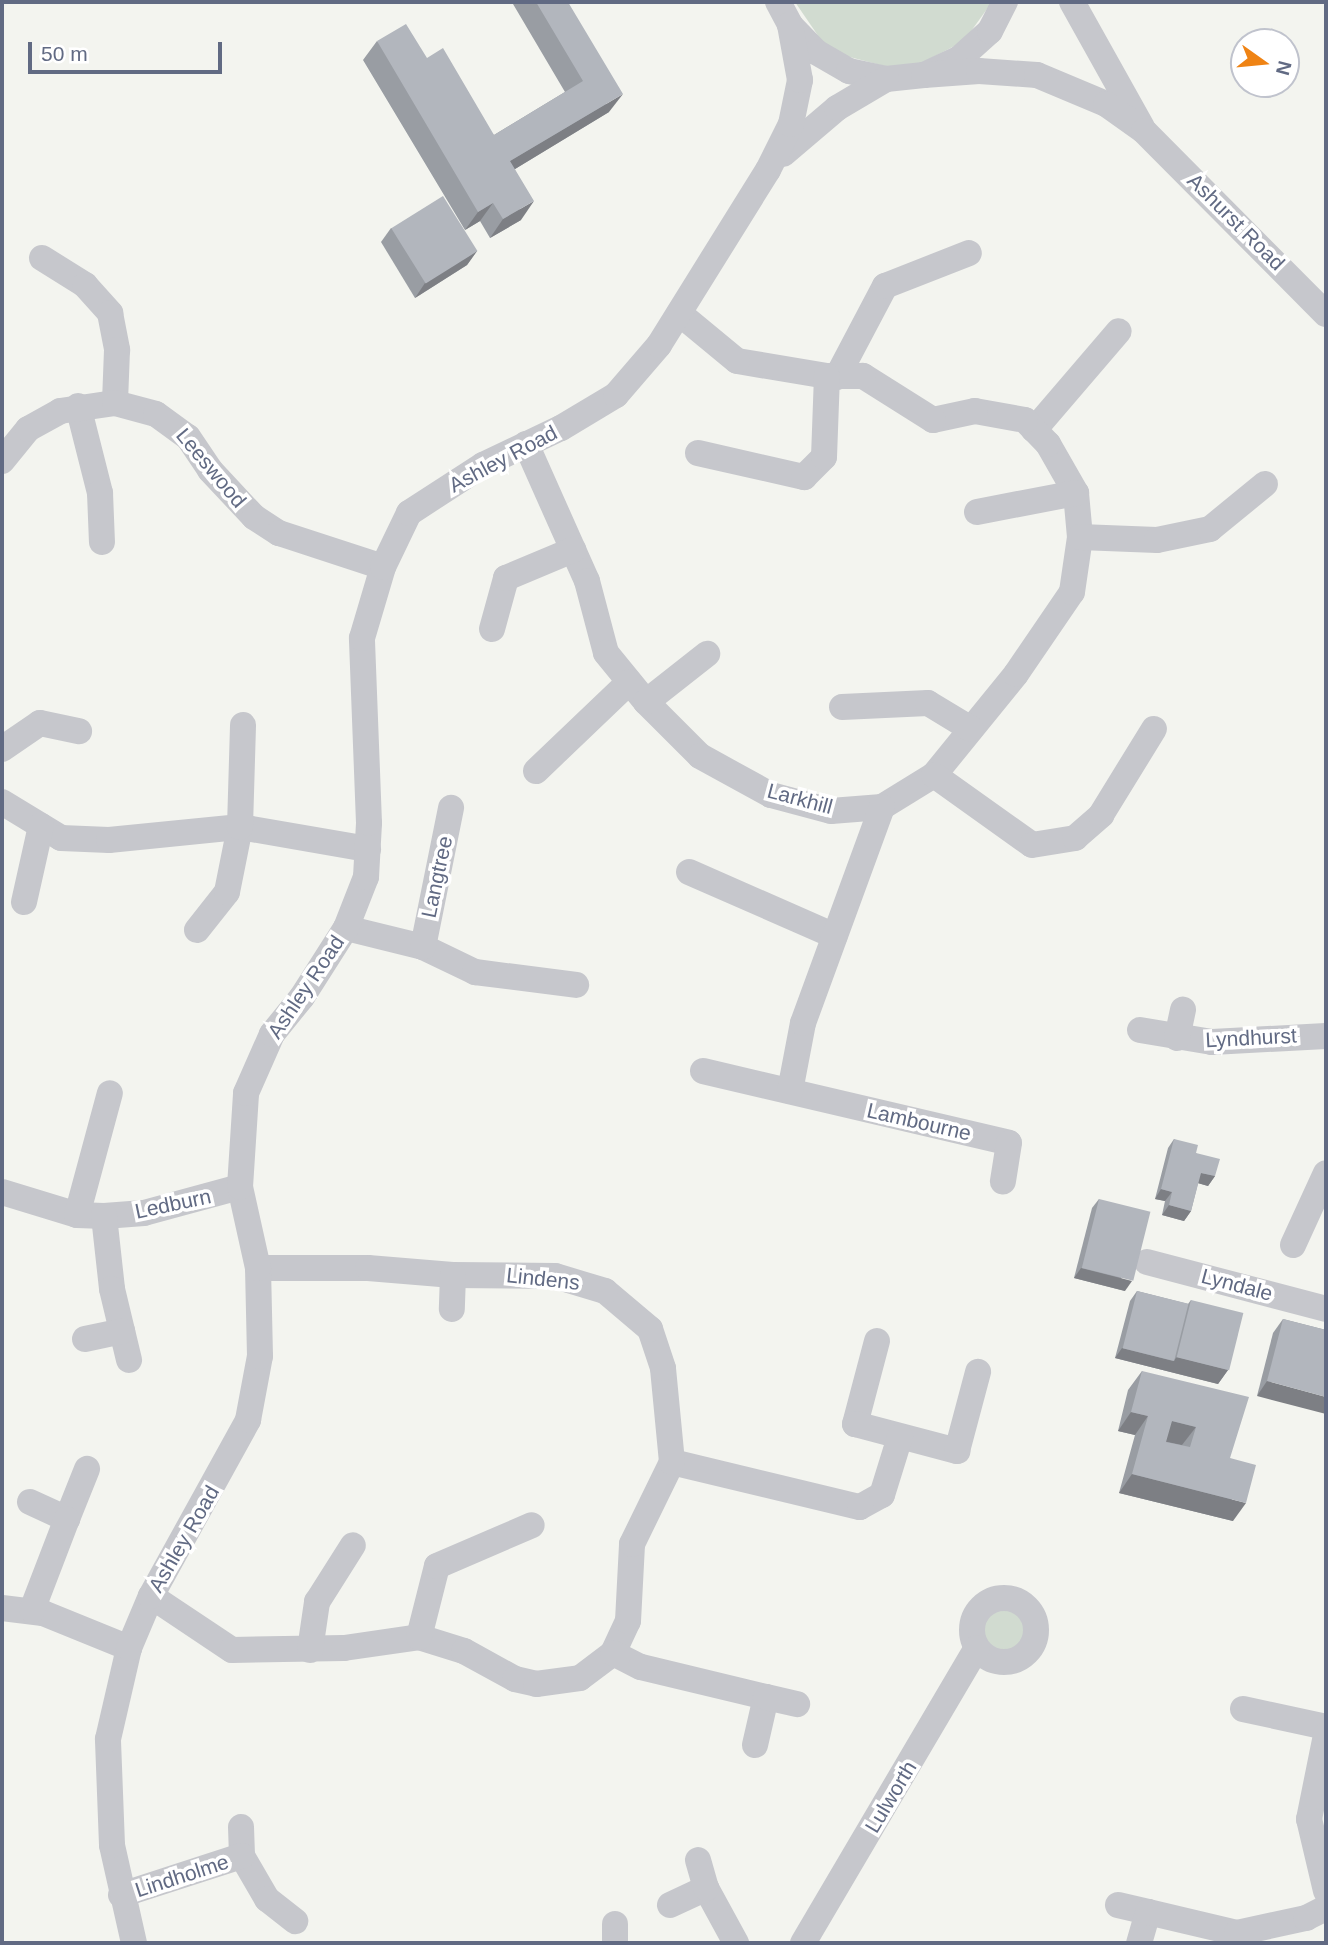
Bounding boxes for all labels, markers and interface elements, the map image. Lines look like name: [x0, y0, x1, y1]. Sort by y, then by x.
scale bar: [32, 28, 226, 72]
north arrow: [1230, 28, 1300, 98]
text: 50 m: [41, 42, 88, 65]
text: N: [1272, 59, 1296, 77]
street label: Ashurst Road: [1182, 168, 1290, 276]
street label: Ashley Road: [445, 420, 561, 498]
street label: Leeswood: [171, 423, 251, 513]
street label: Larkhill: [765, 778, 835, 820]
street label: Langtree: [416, 834, 458, 920]
street label: Ashley Road: [262, 931, 350, 1043]
street label: Lyndhurst: [1205, 1023, 1297, 1053]
street label: Lambourne: [864, 1098, 974, 1146]
street label: Ledburn: [133, 1184, 213, 1224]
street label: Lindens: [505, 1263, 581, 1295]
street label: Lyndale: [1199, 1263, 1275, 1307]
street label: Ashley Road: [143, 1481, 225, 1597]
street label: Lulworth: [860, 1756, 922, 1838]
street label: Lindholme: [132, 1849, 232, 1903]

